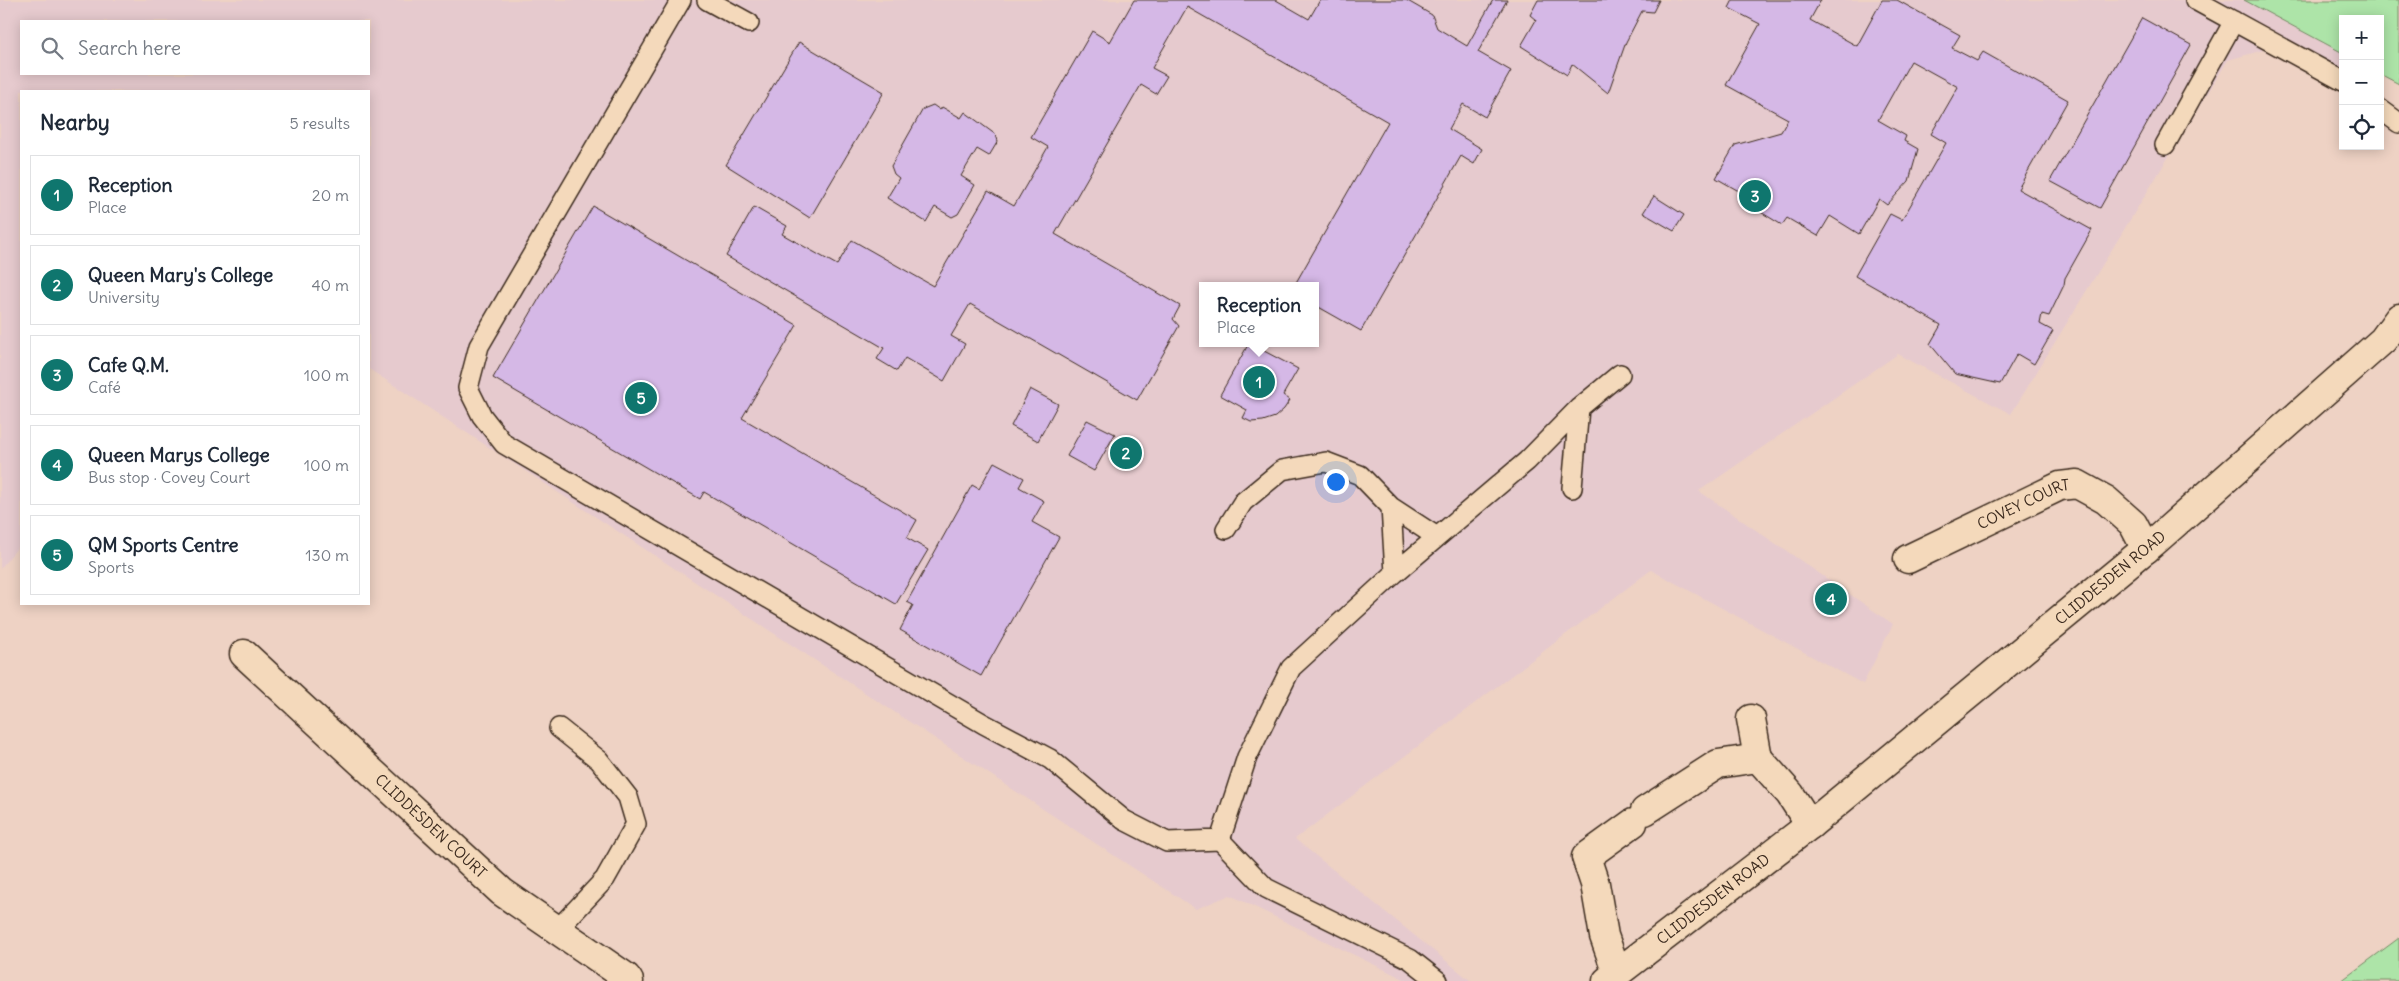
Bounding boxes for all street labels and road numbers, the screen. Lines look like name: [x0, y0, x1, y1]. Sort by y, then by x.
street label: COVEY COURT: [1974, 475, 2070, 533]
street label: CLIDDESDEN ROAD: [2051, 526, 2169, 629]
street label: CLIDDESDEN COURT: [371, 770, 491, 882]
street label: CLIDDESDEN ROAD: [1653, 849, 1773, 948]

